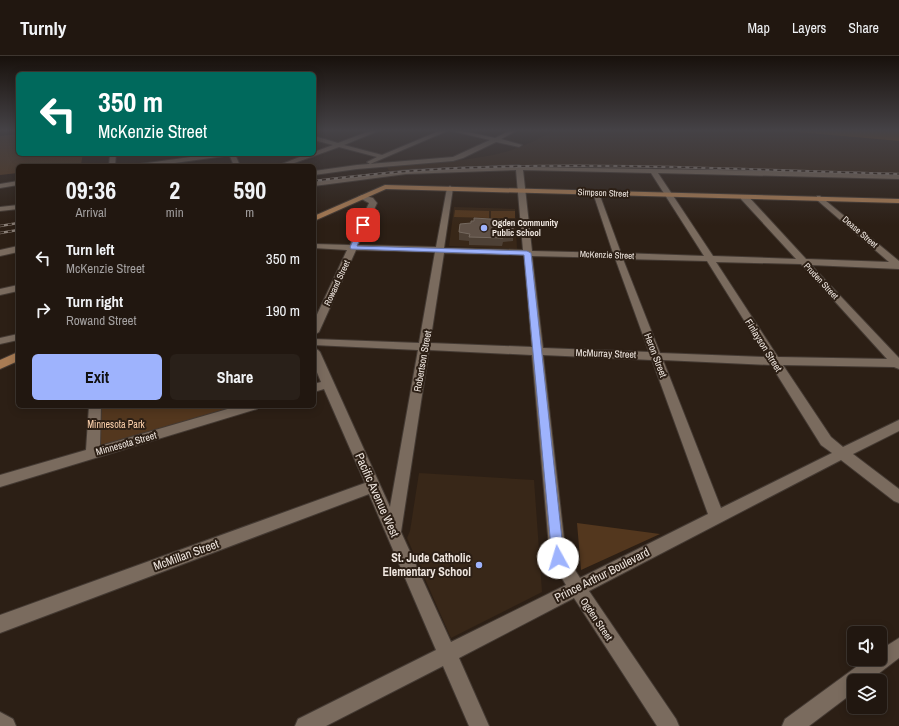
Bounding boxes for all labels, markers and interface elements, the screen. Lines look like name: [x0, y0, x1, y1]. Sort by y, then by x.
text: Turnly: [20, 15, 66, 41]
text: Map: [748, 19, 770, 37]
text: Layers: [792, 19, 826, 37]
text: Share: [848, 19, 879, 37]
text: 350 m: [98, 83, 163, 121]
icon: left: [32, 88, 84, 140]
text: McKenzie Street: [98, 119, 207, 144]
text: 09:36: [66, 174, 116, 206]
text: 2: [169, 174, 180, 206]
text: 590: [233, 174, 266, 206]
street label: Simpson Street: [577, 186, 629, 200]
text: Arrival: [76, 204, 106, 221]
text: min: [166, 204, 184, 221]
text: m: [245, 204, 254, 221]
pin: [346, 208, 380, 242]
street label: Dease Street: [840, 213, 880, 251]
icon: arrive: [352, 214, 374, 236]
place label: Ogden Community Public School: [492, 217, 559, 239]
marker: Ogden Community Public School: [479, 223, 489, 233]
text: Turn left: [66, 239, 114, 260]
icon: left: [32, 247, 54, 269]
text: 350 m: [266, 248, 300, 269]
street label: McKenzie Street: [580, 248, 634, 262]
street label: Rowand Street: [321, 258, 353, 308]
text: McKenzie Street: [66, 260, 145, 277]
street label: Pruden Street: [801, 260, 841, 302]
text: Turn right: [66, 291, 123, 312]
icon: right: [32, 299, 54, 321]
text: 190 m: [266, 300, 300, 321]
text: Rowand Street: [66, 312, 137, 329]
street label: Finlayson Street: [742, 316, 785, 375]
street label: Robertson Street: [411, 329, 434, 393]
street label: Heron Street: [641, 331, 670, 380]
street label: McMurray Street: [575, 346, 637, 361]
button: Exit: [32, 354, 162, 400]
button: Share: [170, 354, 300, 400]
park label: Minnesota Park: [87, 418, 146, 431]
street label: Minnesota Street: [94, 428, 159, 458]
street label: Pacific Avenue West: [351, 450, 403, 540]
street label: McMillan Street: [151, 536, 221, 574]
position arrow: [537, 537, 579, 579]
street label: Prince Arthur Boulevard: [552, 544, 652, 606]
place label: St. Jude Catholic Elementary School: [382, 550, 472, 580]
marker: St. Jude Catholic Elementary School: [474, 560, 484, 570]
street label: Ogden Street: [578, 595, 616, 644]
map controls: [847, 626, 887, 714]
button: sound: [847, 626, 887, 666]
button: layers: [847, 674, 887, 714]

